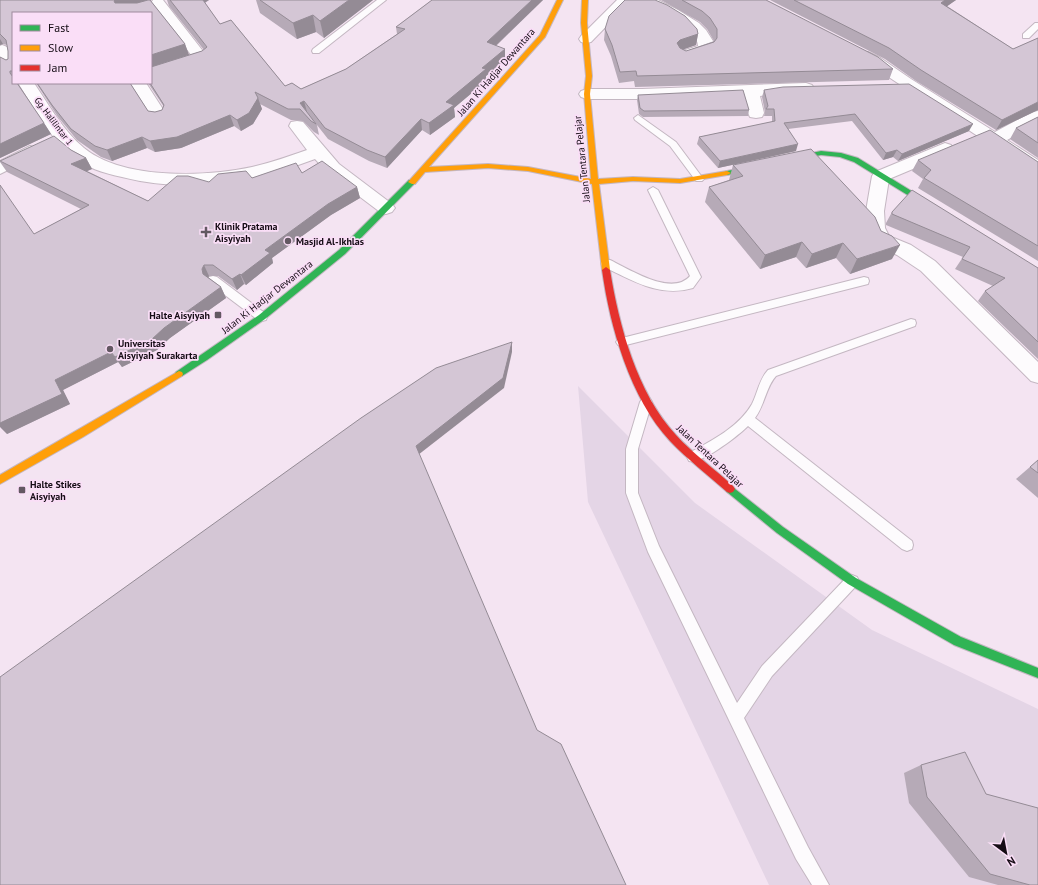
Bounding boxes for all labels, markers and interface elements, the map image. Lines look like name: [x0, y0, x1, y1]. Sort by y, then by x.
legend: [12, 12, 152, 84]
text: Fast: [48, 20, 69, 35]
street label: Jalan Ki Hadjar Dewantara: [454, 25, 538, 119]
text: Slow: [48, 40, 73, 55]
text: Jam: [47, 60, 67, 75]
street label: Gg. Halilintar 1: [32, 95, 76, 147]
street label: Jalan Tentara Pelajar: [571, 114, 593, 204]
place label: Klinik Pratama Aisyiyah: [215, 220, 278, 245]
marker: Klinik Pratama Aisyiyah: [200, 226, 212, 238]
place label: Masjid Al-Ikhlas: [296, 235, 364, 248]
marker: Masjid Al-Ikhlas: [283, 236, 293, 246]
street label: Jalan Ki Hadjar Dewantara: [218, 257, 315, 337]
place label: Halte Aisyiyah: [149, 309, 210, 322]
marker: Halte Aisyiyah: [213, 310, 223, 320]
place label: Universitas Aisyiyah Surakarta: [118, 337, 197, 362]
marker: Universitas Aisyiyah Surakarta: [105, 344, 115, 354]
street label: Jalan Tentara Pelajar: [673, 421, 747, 491]
place label: Halte Stikes Aisyiyah: [30, 478, 81, 503]
marker: Halte Stikes Aisyiyah: [17, 485, 27, 495]
north arrow: [986, 833, 1026, 873]
text: N: [1005, 854, 1018, 869]

